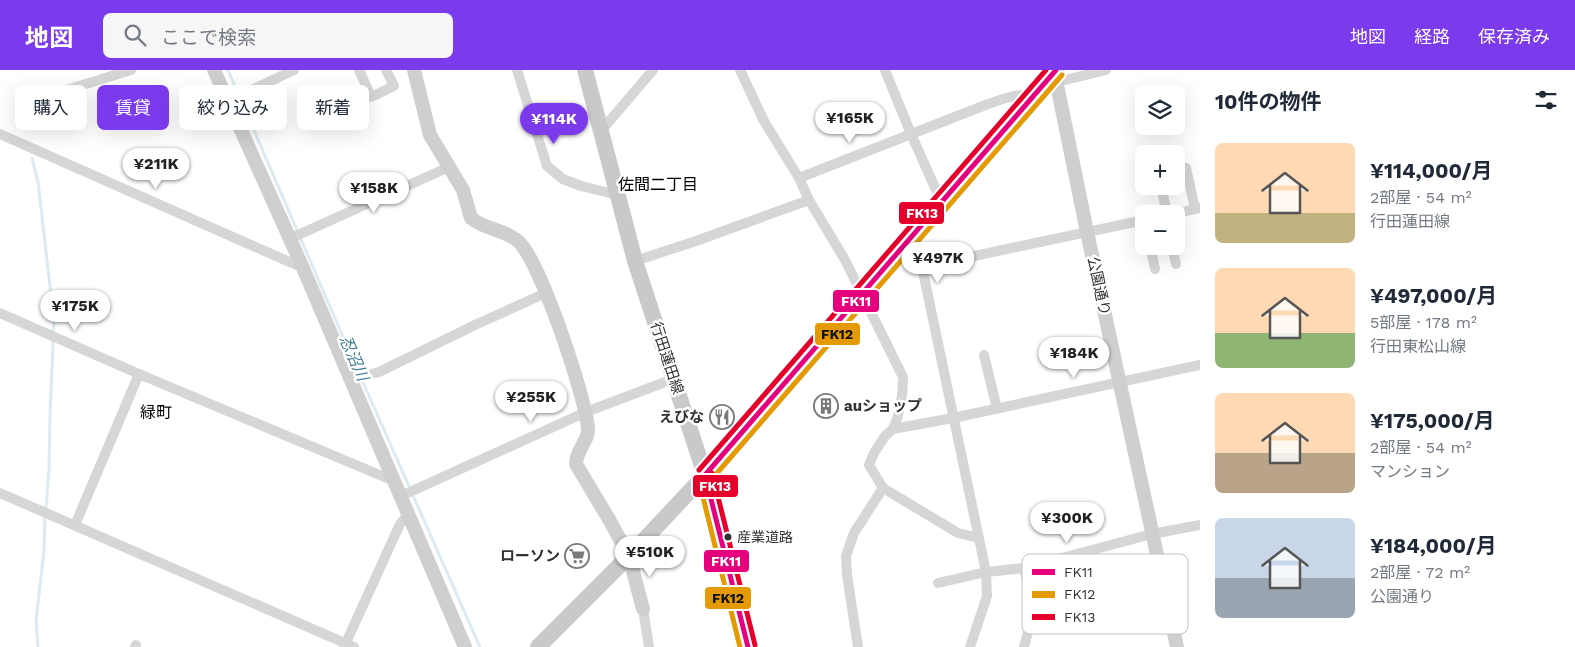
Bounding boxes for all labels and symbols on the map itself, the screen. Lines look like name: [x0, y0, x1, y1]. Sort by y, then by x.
pin: ¥114K: [519, 102, 589, 145]
pin: ¥165K: [815, 102, 885, 144]
pin: ¥211K: [121, 148, 191, 190]
pin: ¥158K: [339, 172, 409, 214]
district label: 佐間二丁目: [618, 175, 698, 194]
line badge: FK13: [898, 201, 945, 225]
text: FK13: [906, 205, 938, 221]
pin: ¥497K: [903, 242, 973, 284]
street label: 公園通り: [1084, 255, 1114, 317]
line badge: FK11: [832, 289, 880, 313]
pin: ¥175K: [40, 290, 110, 332]
text: FK11: [841, 293, 871, 309]
street label: 行田蓮田線: [647, 320, 687, 396]
line badge: FK12: [814, 322, 861, 346]
text: FK12: [821, 326, 853, 342]
water label: 忍沼川: [336, 332, 373, 386]
pin: ¥184K: [1039, 336, 1109, 379]
pin: ¥255K: [496, 380, 566, 423]
building icon: auショップ: [813, 393, 839, 419]
place label: auショップ: [844, 397, 922, 415]
district label: 緑町: [140, 403, 172, 422]
restaurant icon: えびな: [709, 404, 735, 430]
place label: えびな: [659, 408, 704, 426]
line badge: FK13: [692, 474, 739, 498]
text: FK13: [699, 478, 731, 494]
pin: ¥300K: [1032, 502, 1102, 544]
place label: 産業道路: [737, 529, 793, 545]
marker: 産業道路: [723, 532, 733, 542]
pin: ¥510K: [615, 536, 685, 578]
supermarket icon: ローソン: [564, 543, 590, 569]
place label: ローソン: [500, 547, 560, 565]
line badge: FK11: [703, 549, 750, 573]
text: FK11: [711, 553, 741, 569]
legend: [1022, 554, 1188, 634]
text: FK11: [1064, 564, 1093, 580]
line badge: FK12: [704, 586, 752, 610]
text: FK12: [1064, 586, 1095, 602]
text: FK12: [712, 590, 744, 606]
text: FK13: [1064, 609, 1095, 625]

